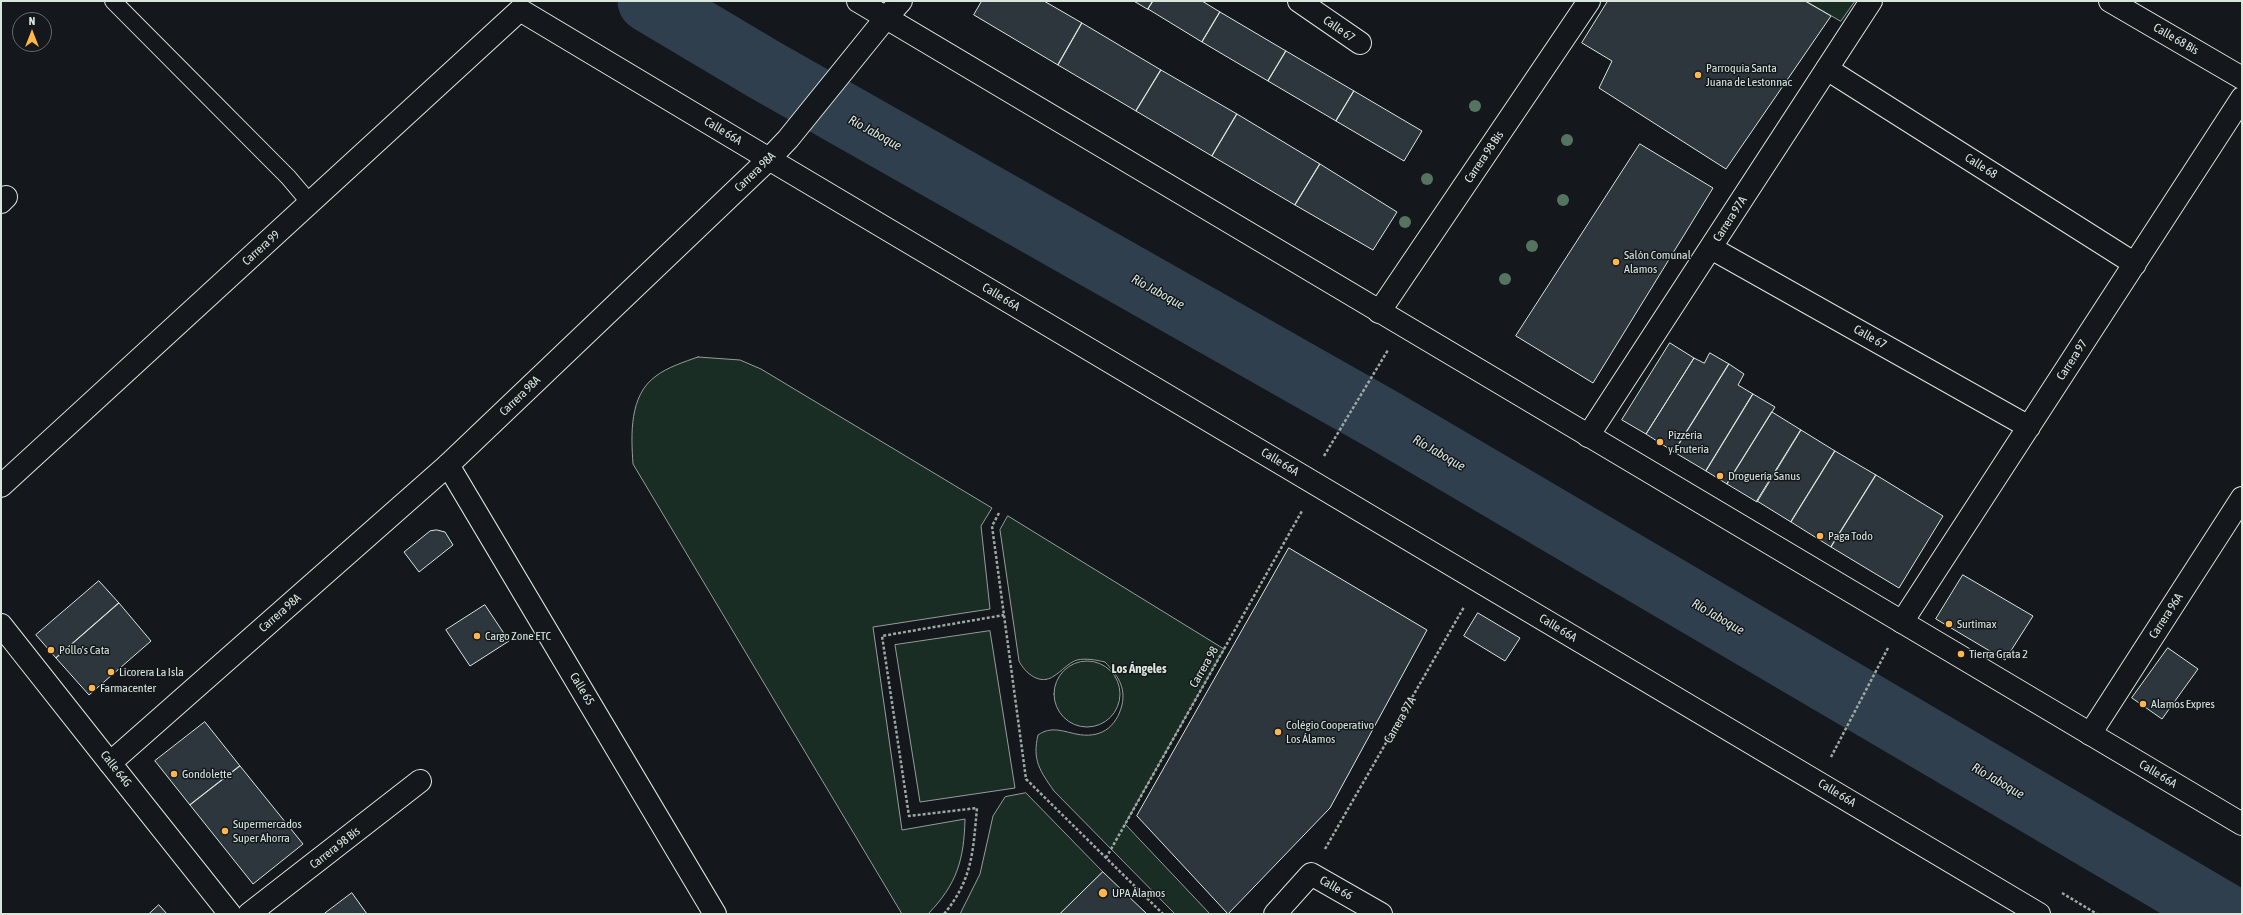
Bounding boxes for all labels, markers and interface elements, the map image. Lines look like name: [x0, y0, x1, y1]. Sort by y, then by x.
north arrow: [12, 12, 52, 52]
street label: Calle 67: [1320, 13, 1358, 45]
text: N: [29, 15, 35, 27]
street label: Calle 68 Bis: [2151, 20, 2201, 58]
place label: Parroquia Santa Juana de Lestonnac: [1706, 61, 1792, 89]
marker: Parroquia Santa Juana de Lestonnac: [1693, 70, 1703, 80]
water label: Río Jaboque: [846, 112, 904, 154]
street label: Calle 66A: [702, 114, 744, 148]
street label: Carrera 98 Bis: [1461, 128, 1507, 186]
street label: Carrera 98A: [732, 149, 778, 195]
street label: Calle 68: [1962, 150, 2000, 182]
street label: Carrera 97A: [1710, 194, 1750, 244]
street label: Carrera 99: [239, 227, 283, 269]
place label: Salón Comunal Alamos: [1624, 248, 1691, 276]
marker: Salón Comunal Alamos: [1611, 257, 1621, 267]
water label: Río Jaboque: [1129, 271, 1187, 313]
street label: Calle 66A: [980, 280, 1022, 314]
street label: Calle 67: [1851, 322, 1889, 352]
street label: Carrera 97: [2054, 337, 2090, 383]
street label: Carrera 98A: [497, 373, 543, 419]
place label: Pizzeria y Fruteria: [1668, 428, 1709, 456]
water label: Río Jaboque: [1410, 432, 1468, 474]
marker: Pizzeria y Fruteria: [1655, 437, 1665, 447]
street label: Calle 66A: [1259, 445, 1301, 479]
place label: Droguería Sanus: [1728, 469, 1800, 483]
marker: Droguería Sanus: [1715, 471, 1725, 481]
place label: Paga Todo: [1828, 529, 1873, 543]
marker: Paga Todo: [1815, 531, 1825, 541]
street label: Carrera 98A: [256, 591, 304, 635]
street label: Carrera 96A: [2146, 591, 2186, 641]
water label: Río Jaboque: [1689, 596, 1747, 638]
street label: Calle 66A: [1537, 611, 1579, 645]
place label: Surtimax: [1957, 617, 1997, 631]
marker: Surtimax: [1944, 619, 1954, 629]
place label: Cargo Zone ETC: [485, 629, 551, 643]
marker: Cargo Zone ETC: [472, 631, 482, 641]
place label: Pollo's Cata: [59, 643, 110, 657]
street label: Carrera 98: [1186, 644, 1222, 690]
marker: Pollo's Cata: [46, 645, 56, 655]
place label: Tierra Grata 2: [1969, 647, 2028, 661]
marker: Tierra Grata 2: [1956, 649, 1966, 659]
district label: Los Ángeles: [1111, 661, 1167, 677]
place label: Licorera La Isla: [119, 665, 184, 679]
marker: Licorera La Isla: [106, 667, 116, 677]
street label: Calle 65: [567, 670, 597, 708]
place label: Farmacenter: [100, 681, 156, 695]
marker: Farmacenter: [87, 683, 97, 693]
street label: Carrera 97A: [1381, 694, 1419, 746]
place label: Alamos Expres: [2151, 697, 2215, 711]
marker: Alamos Expres: [2138, 699, 2148, 709]
place label: Colégio Cooperativo Los Álamos: [1286, 718, 1374, 746]
marker: Colégio Cooperativo Los Álamos: [1273, 727, 1283, 737]
street label: Calle 64G: [97, 748, 135, 790]
street label: Calle 66A: [2137, 757, 2179, 791]
water label: Río Jaboque: [1969, 760, 2027, 802]
place label: Gondolette: [182, 767, 232, 781]
marker: Gondolette: [169, 769, 179, 779]
street label: Calle 66A: [1816, 776, 1858, 810]
place label: Supermercados Super Ahorra: [233, 817, 302, 845]
street label: Carrera 98 Bis: [307, 824, 363, 872]
marker: Supermercados Super Ahorra: [220, 826, 230, 836]
street label: Calle 66: [1317, 873, 1355, 903]
place label: UPA Álamos: [1112, 886, 1165, 900]
marker: UPA Álamos: [1097, 887, 1109, 899]

